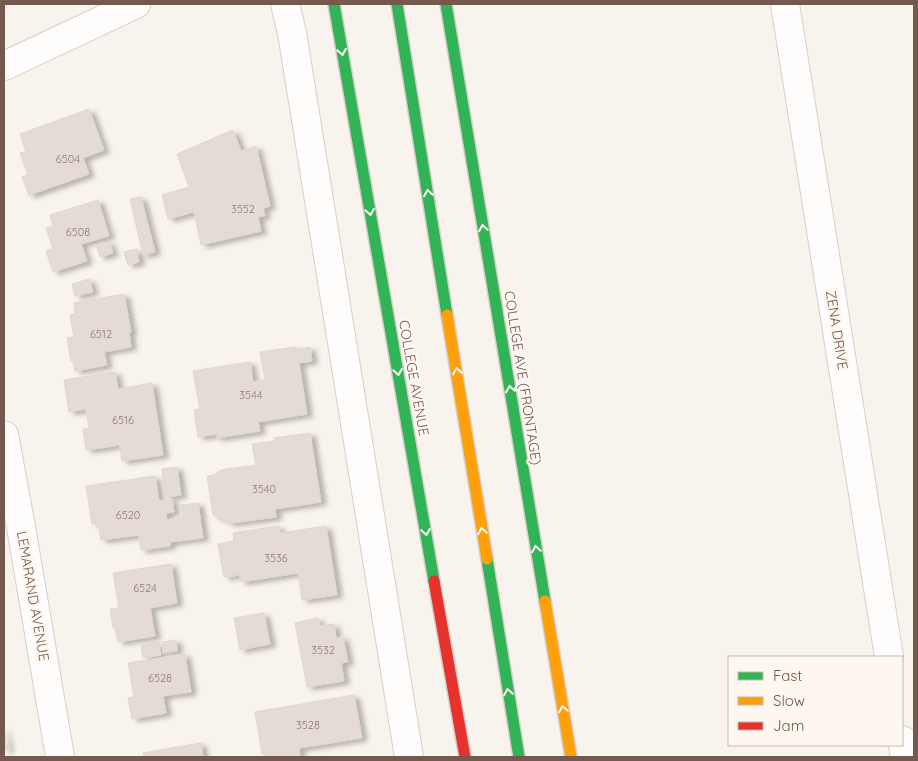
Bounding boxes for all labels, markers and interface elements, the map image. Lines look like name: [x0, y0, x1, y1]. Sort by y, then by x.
one-way arrow: [337, 47, 347, 56]
house number: 6504: [56, 152, 80, 166]
one-way arrow: [423, 189, 433, 198]
house number: 3552: [231, 202, 255, 216]
one-way arrow: [365, 207, 375, 216]
one-way arrow: [479, 224, 489, 233]
house number: 6508: [66, 225, 90, 239]
street label: ZENA DRIVE: [822, 289, 852, 371]
street label: COLLEGE AVE (FRONTAGE): [500, 290, 546, 466]
street label: COLLEGE AVENUE: [395, 319, 433, 437]
house number: 6512: [90, 327, 112, 341]
one-way arrow: [452, 367, 462, 375]
one-way arrow: [393, 368, 403, 376]
one-way arrow: [505, 384, 515, 393]
house number: 3544: [239, 388, 263, 402]
house number: 6516: [112, 413, 134, 427]
house number: 3540: [252, 482, 276, 496]
house number: 6520: [116, 508, 140, 522]
one-way arrow: [478, 527, 488, 536]
one-way arrow: [420, 528, 430, 536]
street label: LEMARAND AVENUE: [13, 530, 53, 662]
one-way arrow: [532, 544, 542, 553]
house number: 3536: [264, 551, 288, 565]
house number: 6524: [133, 581, 157, 595]
house number: 3532: [311, 643, 335, 657]
legend: [728, 656, 903, 746]
text: Fast: [773, 666, 802, 685]
house number: 6528: [148, 671, 172, 685]
one-way arrow: [504, 687, 514, 696]
text: Slow: [773, 691, 805, 710]
one-way arrow: [558, 705, 568, 714]
text: Jam: [773, 716, 804, 735]
house number: 3528: [296, 718, 320, 732]

